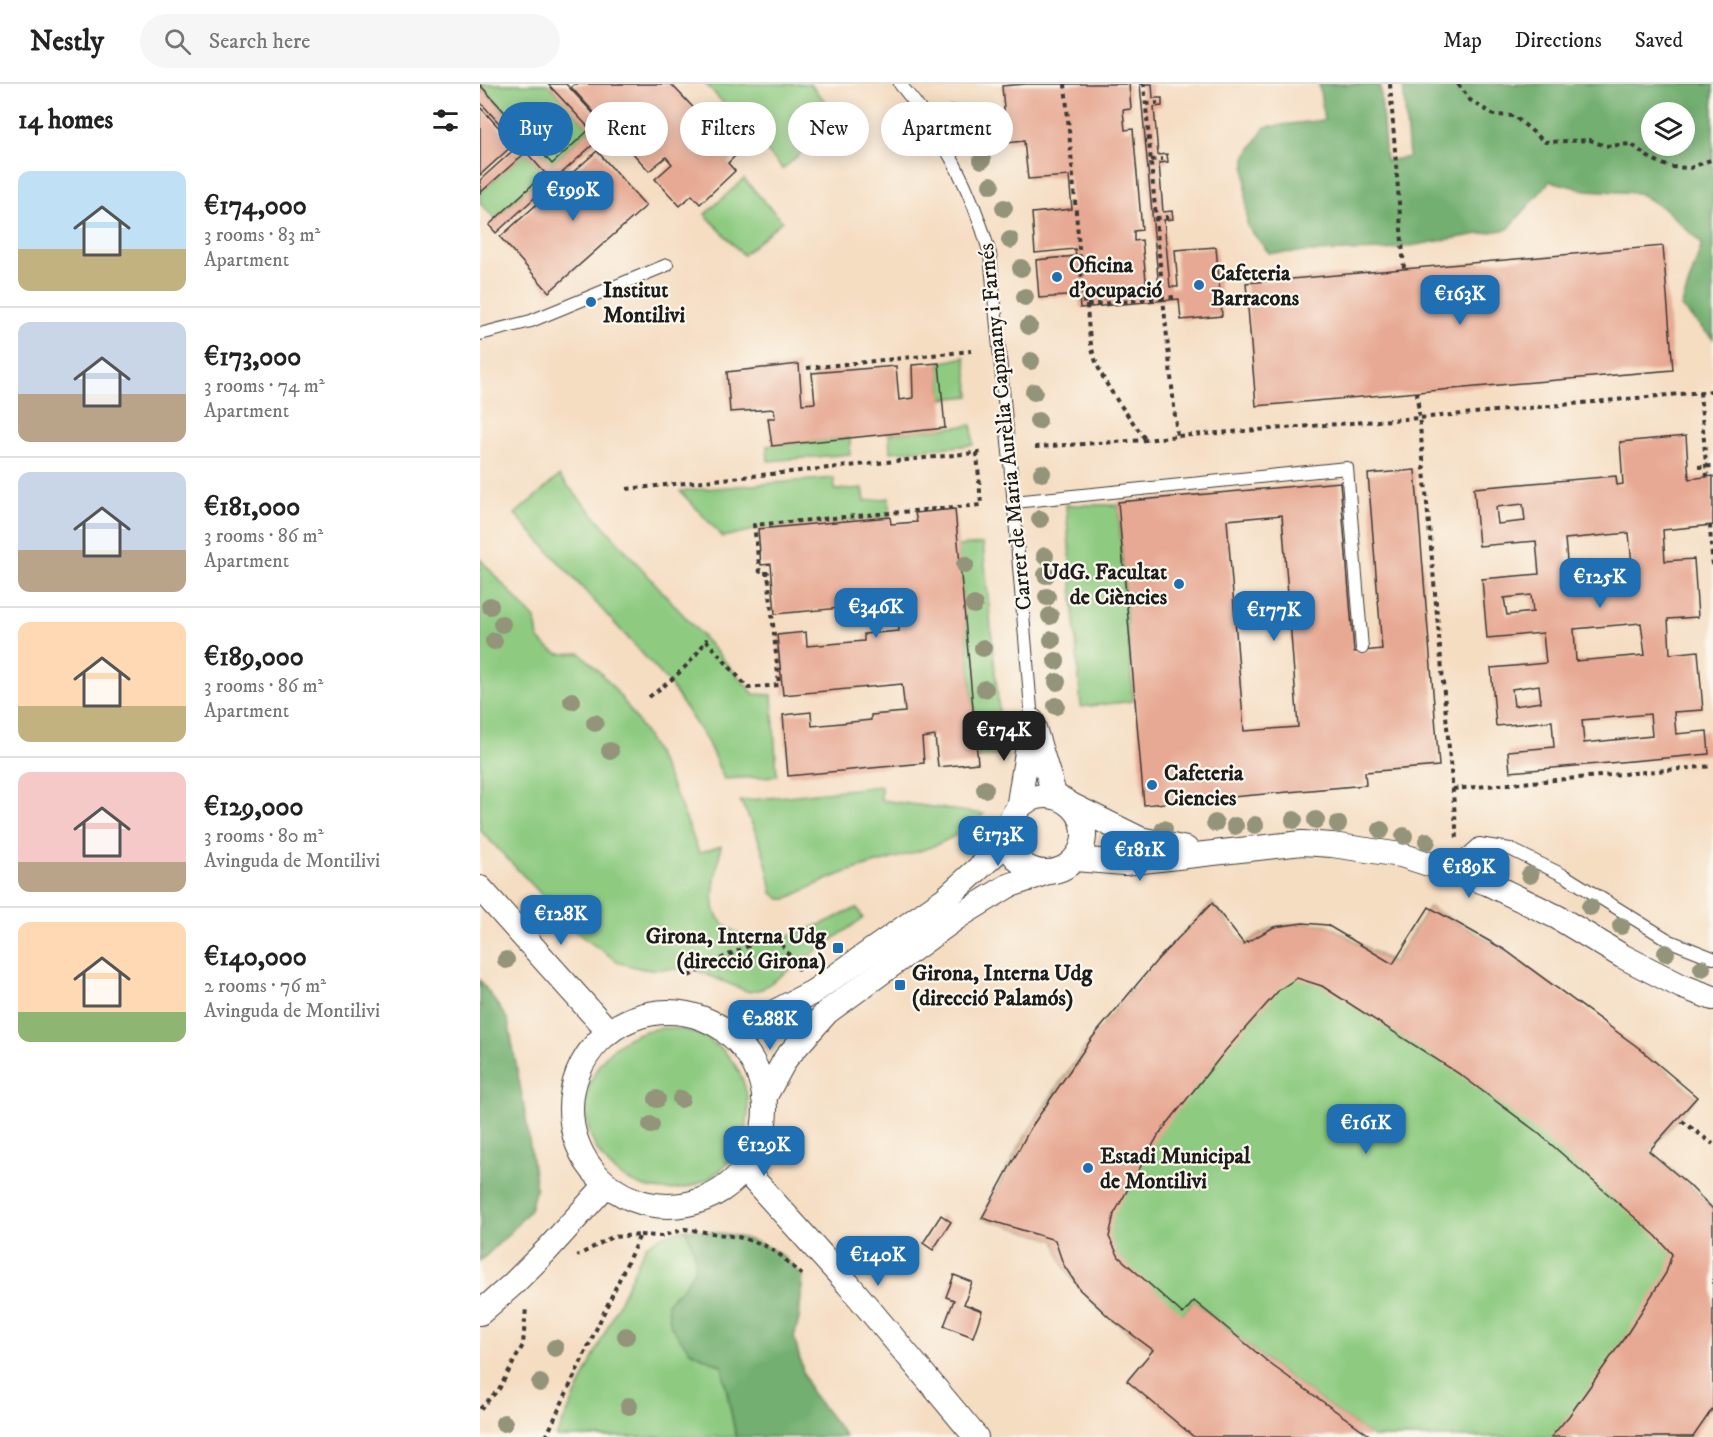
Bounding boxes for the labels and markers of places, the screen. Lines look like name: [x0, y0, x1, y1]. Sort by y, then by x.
pin: €199K: [531, 171, 615, 222]
place label: Oficina d'ocupació: [1069, 252, 1163, 304]
place label: Cafeteria Barracons: [1211, 260, 1300, 312]
marker: Oficina d'ocupació: [1050, 270, 1064, 284]
pin: €163K: [1418, 275, 1502, 326]
place label: Institut Montilivi: [603, 277, 686, 329]
marker: Cafeteria Barracons: [1192, 278, 1206, 292]
marker: Institut Montilivi: [584, 295, 598, 309]
pin: €125K: [1558, 558, 1642, 609]
place label: UdG. Facultat de Ciències: [1042, 559, 1168, 611]
marker: UdG. Facultat de Ciències: [1172, 577, 1186, 591]
pin: €346K: [834, 588, 918, 639]
pin: €177K: [1232, 591, 1316, 642]
pin: €174K: [962, 711, 1046, 762]
place label: Cafeteria Ciencies: [1164, 760, 1244, 812]
marker: Cafeteria Ciencies: [1145, 778, 1159, 792]
pin: €173K: [956, 816, 1040, 867]
pin: €181K: [1098, 831, 1182, 882]
pin: €189K: [1427, 848, 1511, 899]
pin: €128K: [519, 895, 603, 946]
place label: Girona, Interna Udg (direcció Girona): [646, 923, 827, 975]
marker: Girona, Interna Udg (direcció Girona): [831, 941, 845, 955]
place label: Girona, Interna Udg (direcció Palamós): [912, 960, 1093, 1012]
marker: Girona, Interna Udg (direcció Palamós): [893, 978, 907, 992]
pin: €288K: [728, 1000, 812, 1051]
pin: €161K: [1324, 1104, 1408, 1155]
pin: €129K: [722, 1126, 806, 1177]
place label: Estadi Municipal de Montilivi: [1100, 1143, 1251, 1195]
marker: Estadi Municipal de Montilivi: [1081, 1161, 1095, 1175]
pin: €140K: [836, 1236, 920, 1287]

